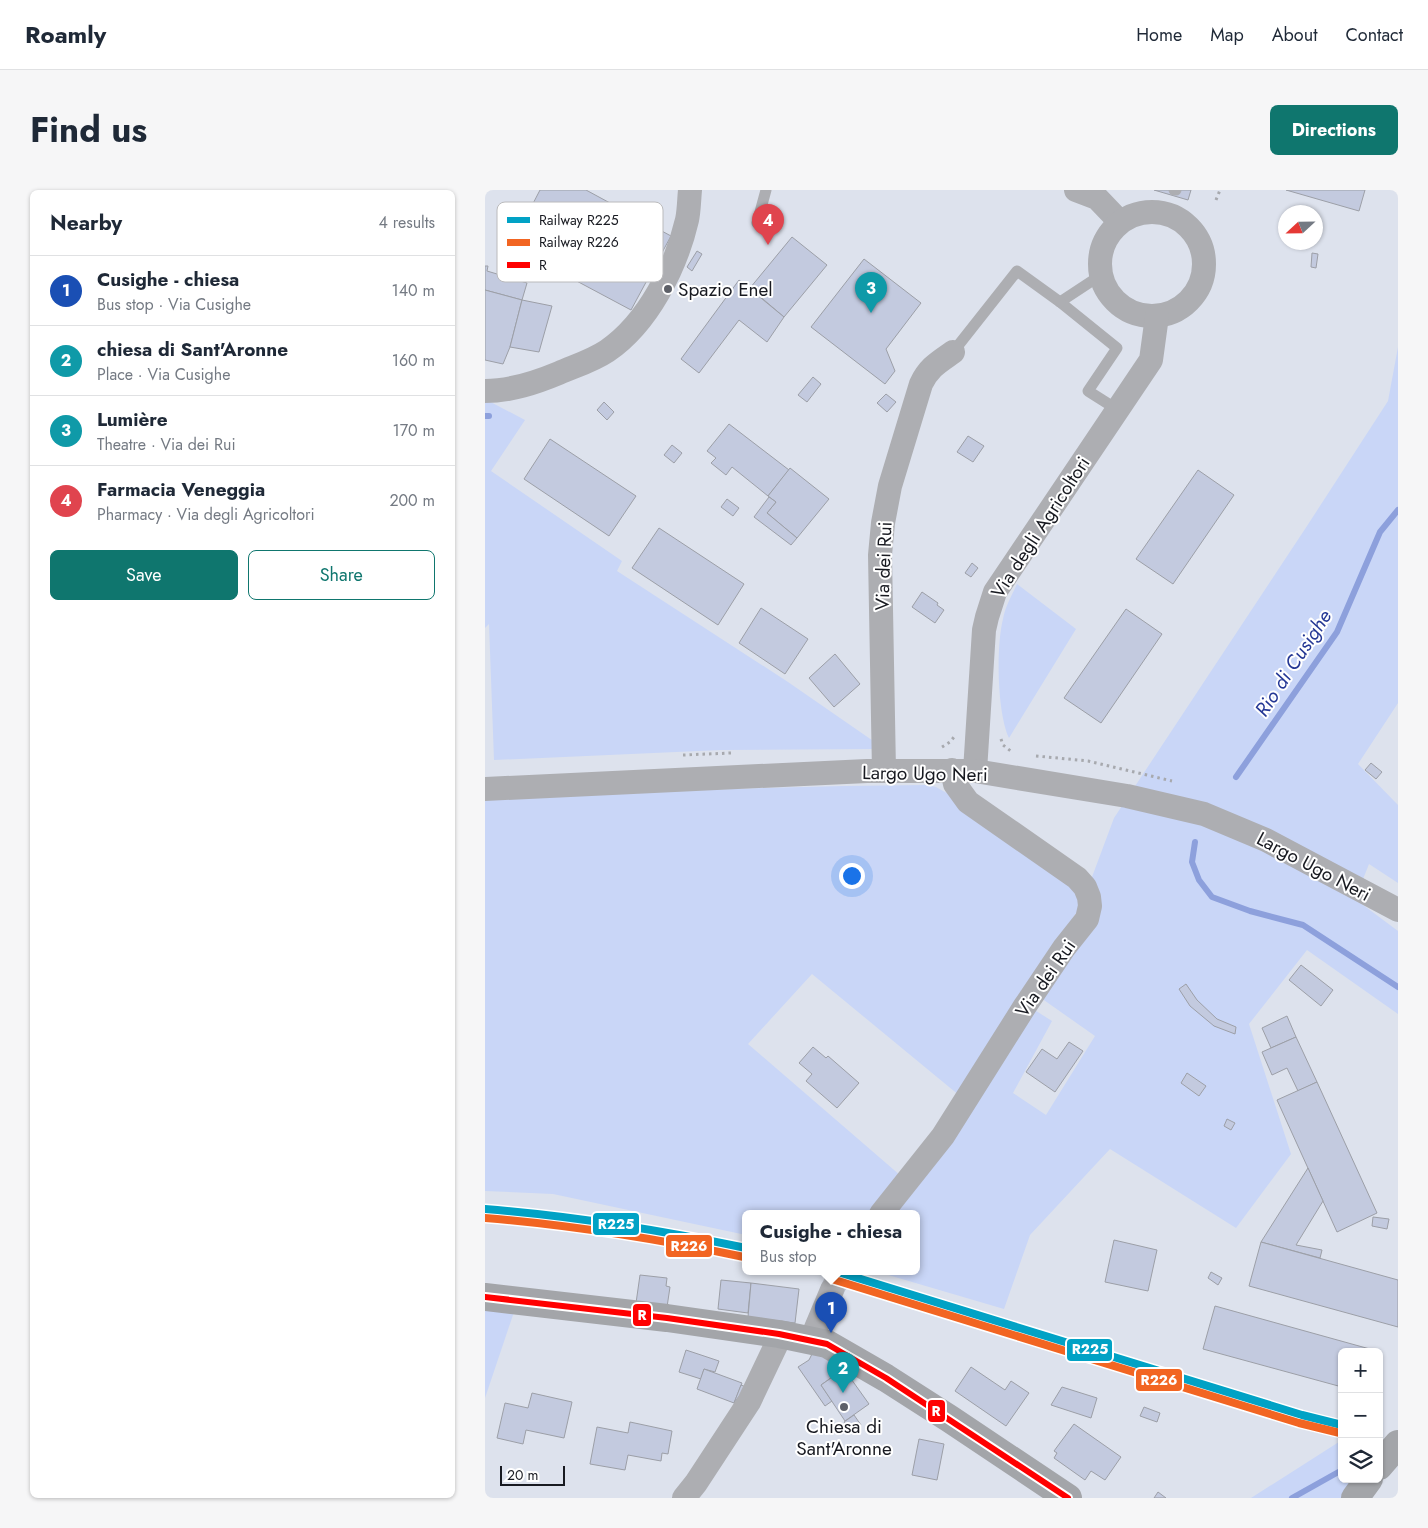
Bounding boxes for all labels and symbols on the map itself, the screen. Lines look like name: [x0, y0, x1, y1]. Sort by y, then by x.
legend: [497, 202, 663, 282]
pin: 4: [752, 204, 784, 245]
north arrow: [1278, 205, 1323, 250]
text: Railway R225: [539, 210, 619, 230]
text: Railway R226: [539, 232, 619, 252]
text: R: [539, 255, 547, 275]
pin: 3: [855, 272, 887, 313]
place label: Spazio Enel: [678, 276, 773, 303]
marker: Spazio Enel: [662, 283, 674, 295]
street label: Via degli Agricoltori: [984, 451, 1096, 603]
street label: Via dei Rui: [868, 521, 899, 611]
water label: Rio di Cusighe: [1248, 604, 1339, 722]
street label: Largo Ugo Neri: [862, 759, 988, 788]
street label: Largo Ugo Neri: [1252, 825, 1376, 908]
your location: [839, 863, 865, 889]
street label: Via dei Rui: [1009, 934, 1082, 1023]
line badge: R225: [592, 1212, 640, 1236]
text: R225: [598, 1214, 634, 1234]
line badge: R226: [665, 1234, 713, 1258]
text: R226: [671, 1236, 707, 1256]
pin: 1: [815, 1292, 847, 1333]
line badge: R: [632, 1303, 652, 1327]
text: R: [637, 1305, 647, 1325]
line badge: R225: [1066, 1338, 1113, 1362]
text: R225: [1072, 1339, 1108, 1359]
pin: 2: [827, 1352, 859, 1393]
line badge: R226: [1135, 1368, 1183, 1392]
text: R226: [1141, 1370, 1177, 1390]
line badge: R: [927, 1399, 946, 1423]
marker: Chiesa di Sant'Aronne: [838, 1401, 850, 1413]
text: R: [931, 1401, 941, 1421]
place label: Chiesa di Sant'Aronne: [796, 1413, 892, 1462]
scale bar: [500, 1463, 565, 1486]

